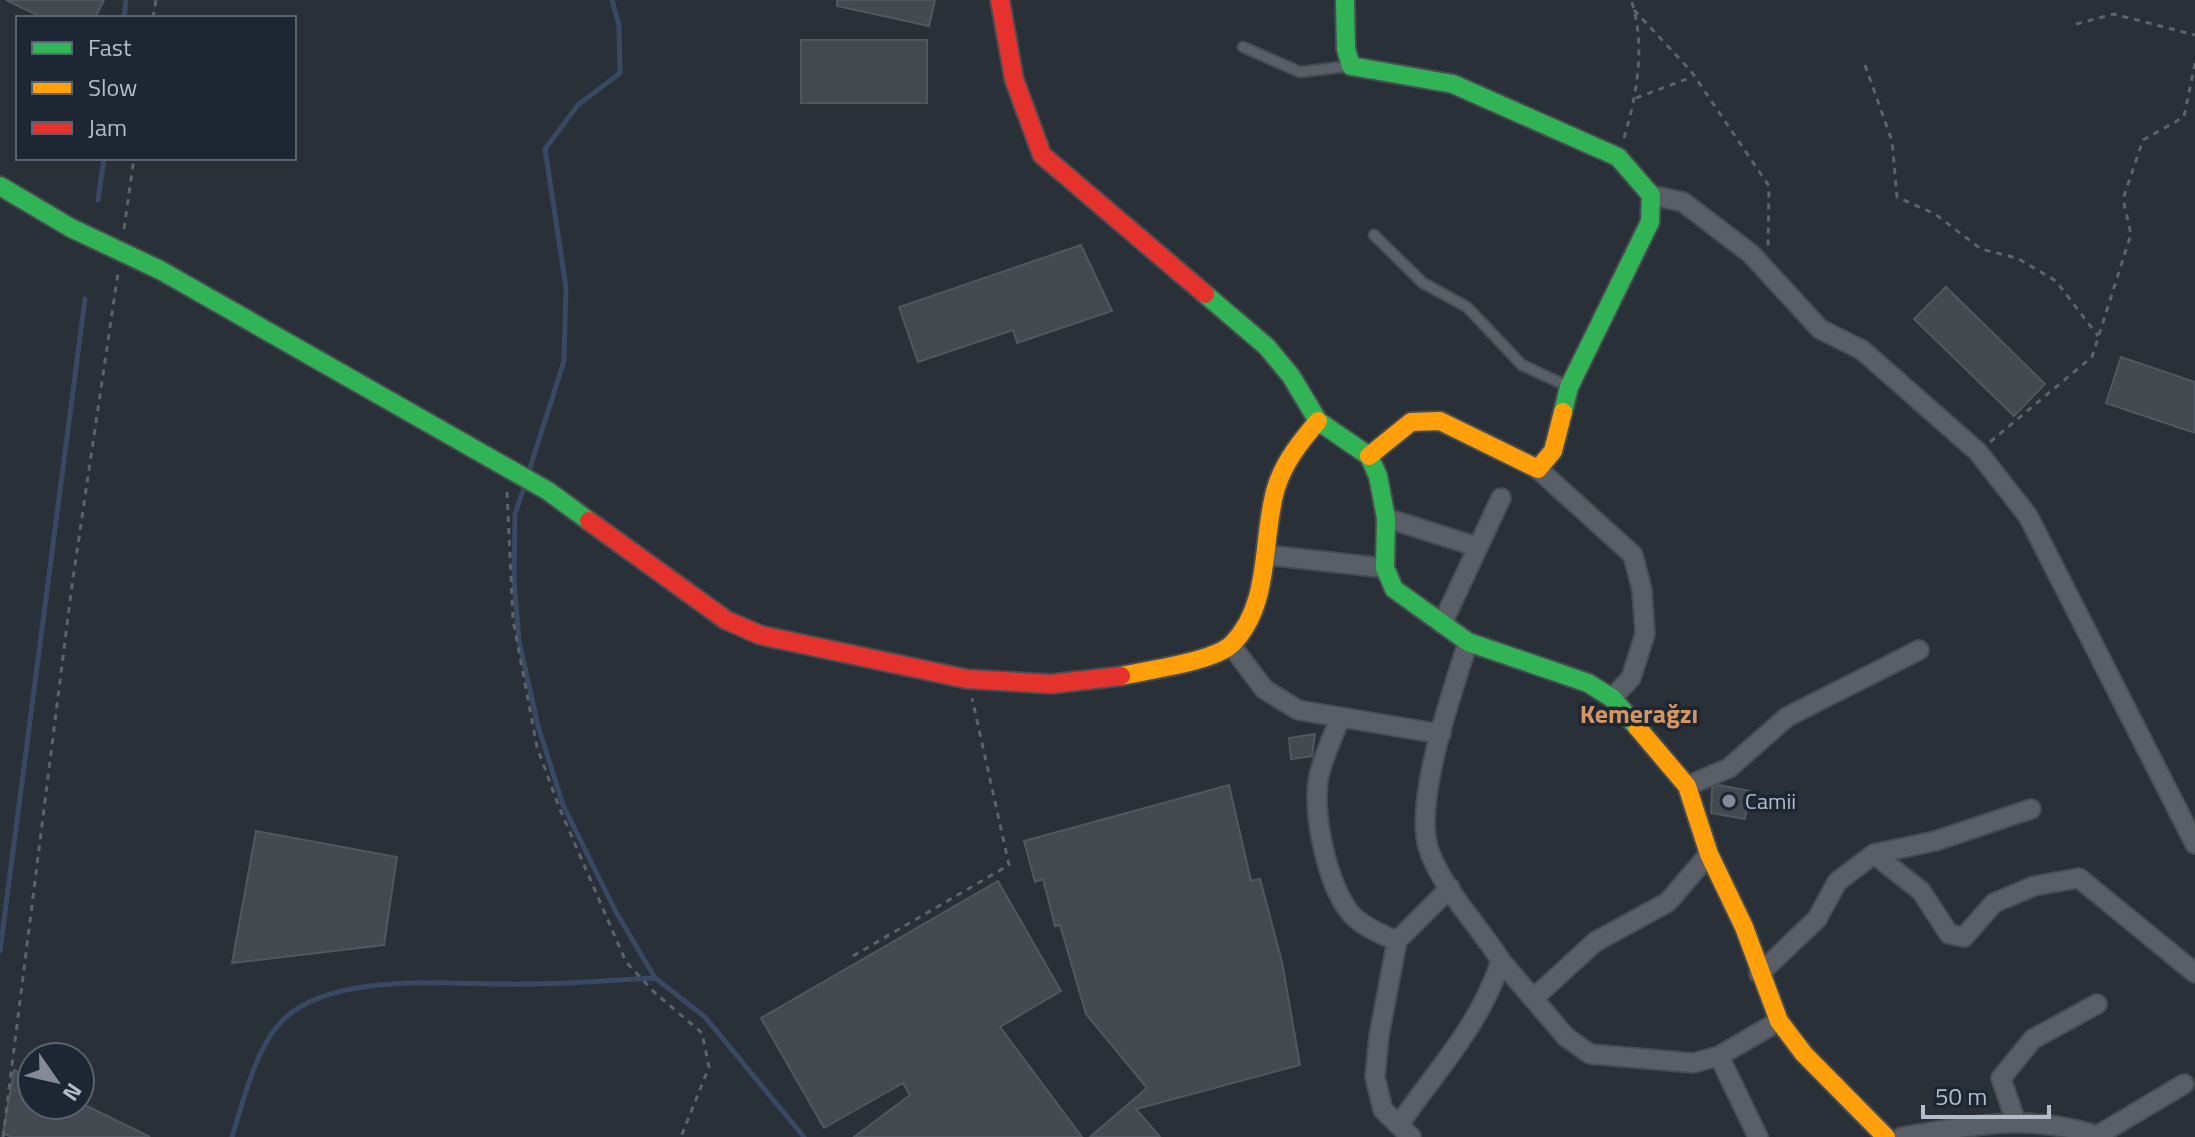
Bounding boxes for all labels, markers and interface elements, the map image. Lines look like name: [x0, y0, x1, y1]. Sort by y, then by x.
legend: [16, 16, 296, 160]
text: Fast: [88, 29, 132, 65]
text: Slow: [88, 69, 137, 105]
text: Jam: [88, 109, 127, 145]
district label: Kemerağzı: [1580, 694, 1698, 733]
place label: Camii: [1745, 784, 1796, 818]
marker: Camii: [1720, 792, 1738, 810]
north arrow: [16, 1041, 96, 1121]
scale bar: [1923, 1069, 2049, 1119]
text: N: [54, 1076, 91, 1108]
text: 50 m: [1935, 1078, 1987, 1114]

